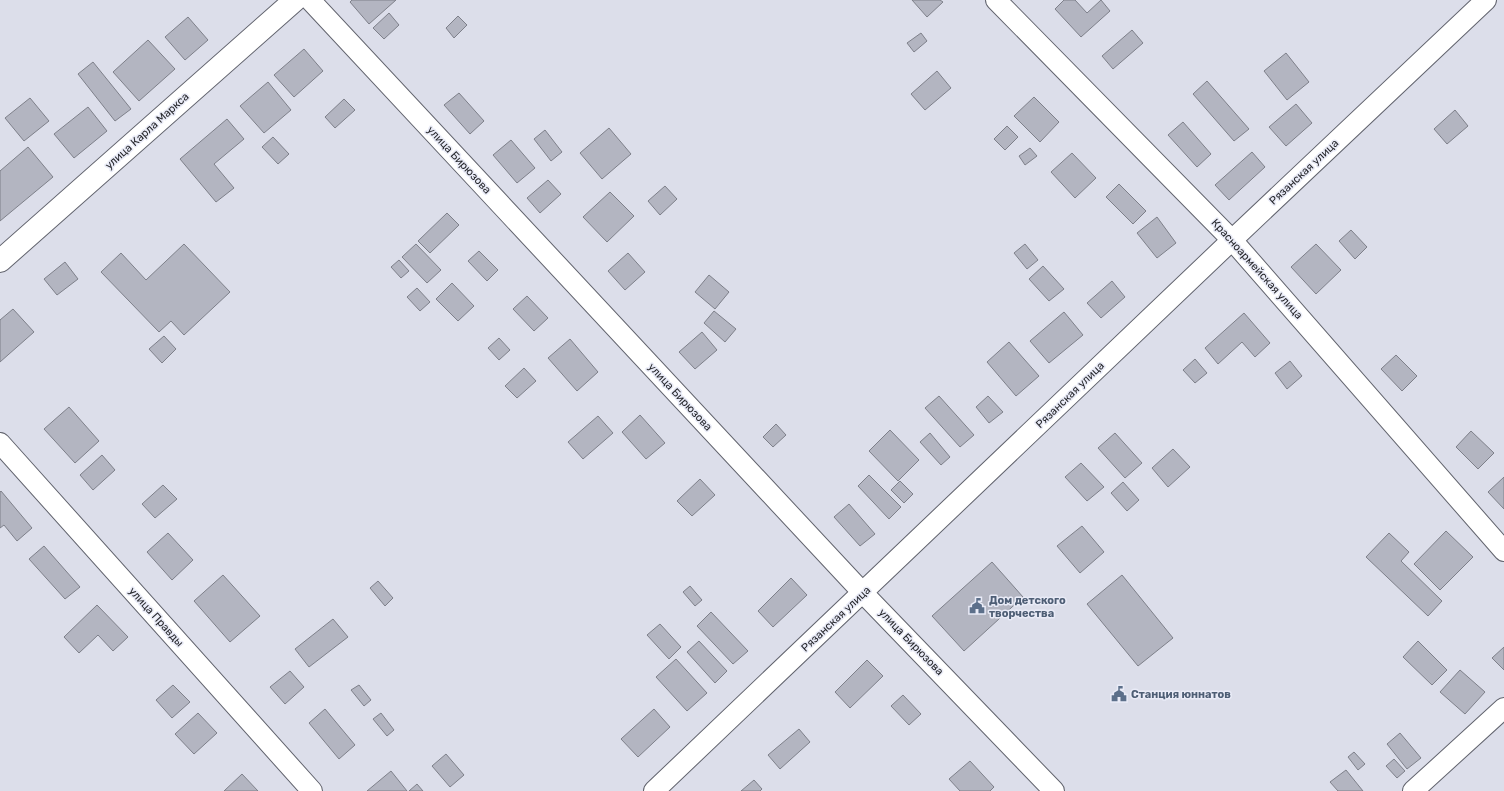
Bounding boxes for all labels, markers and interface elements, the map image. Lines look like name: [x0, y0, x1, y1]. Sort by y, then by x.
street label: улица Карла Маркса: [102, 90, 192, 172]
street label: улица Бирюзова: [424, 124, 494, 196]
street label: Рязанская улица: [1267, 137, 1341, 207]
street label: Красноармейская улица: [1209, 216, 1305, 322]
street label: Рязанская улица: [1033, 359, 1107, 431]
street label: улица Бирюзова: [645, 361, 715, 433]
street label: Рязанская улица: [799, 584, 873, 654]
street label: улица Правды: [126, 585, 186, 649]
place label: Дом детского творчества: [989, 594, 1066, 620]
public building icon: Дом детского творчества: [968, 597, 986, 615]
street label: улица Бирюзова: [876, 606, 946, 678]
public building icon: Станция юннатов: [1110, 685, 1128, 703]
place label: Станция юннатов: [1131, 688, 1231, 701]

